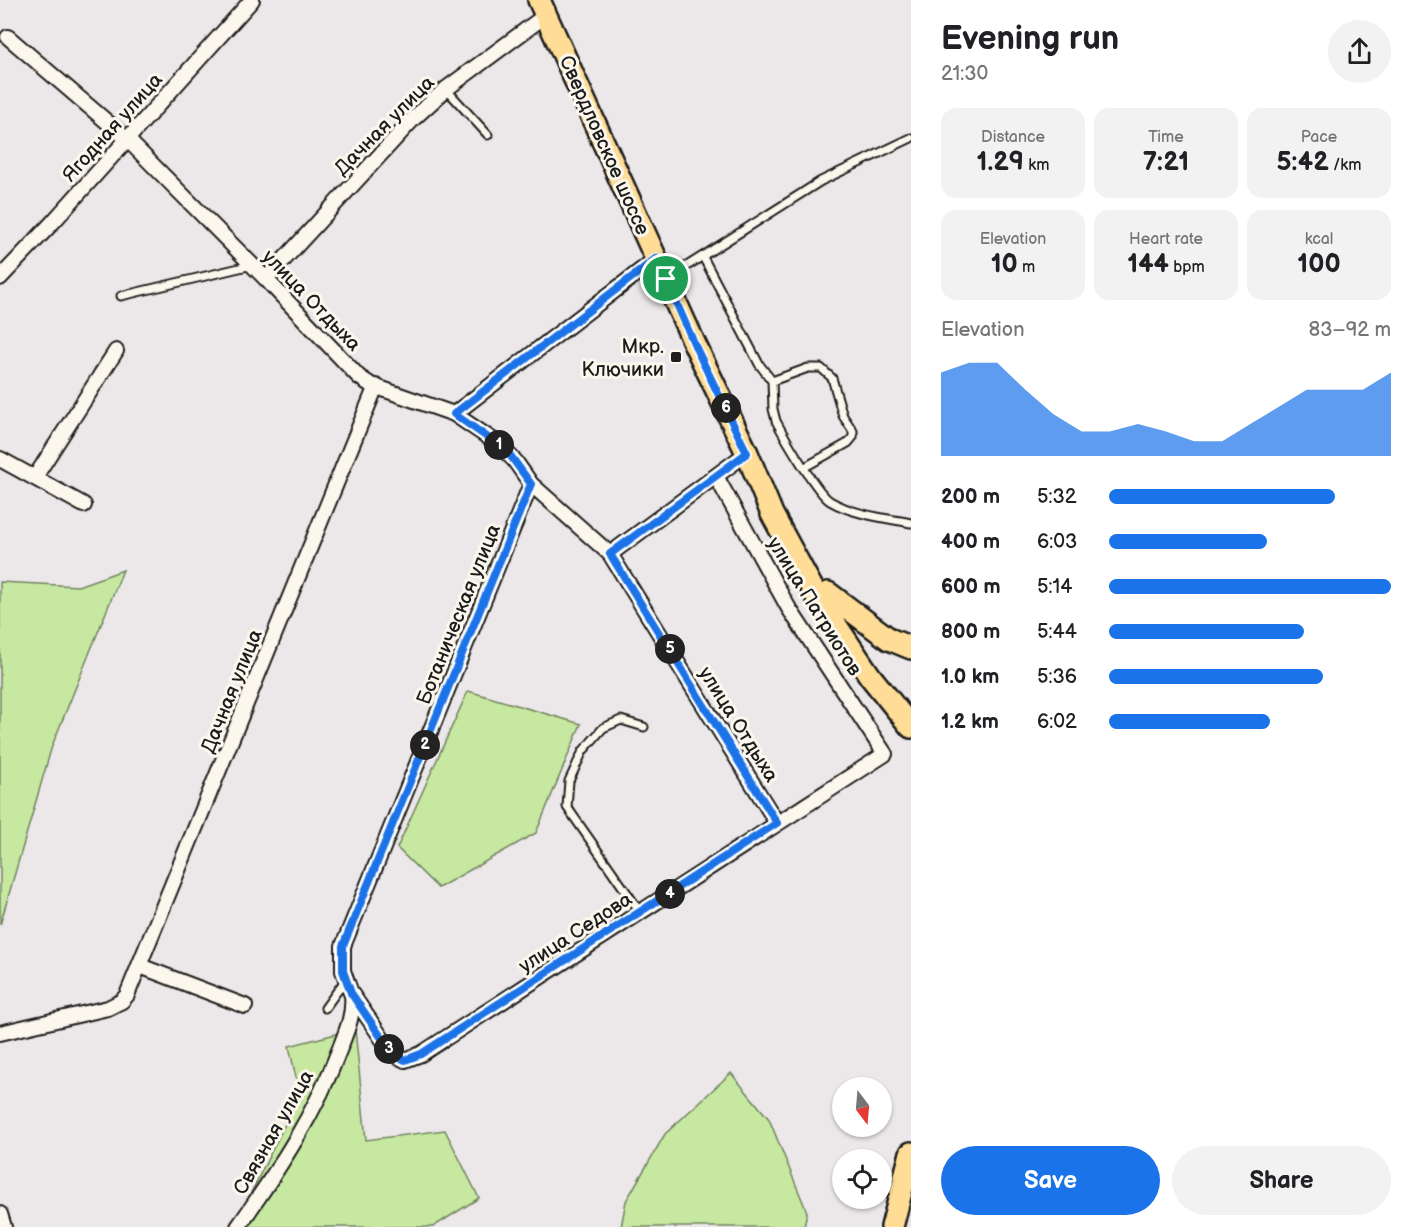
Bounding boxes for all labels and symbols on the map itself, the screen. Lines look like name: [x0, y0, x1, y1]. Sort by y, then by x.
street label: Свердловское шоссе: [554, 52, 655, 239]
street label: Ягодная улица: [58, 68, 168, 187]
street label: Дачная улица: [330, 71, 440, 181]
street label: улица Отдыха: [257, 245, 366, 356]
pin: [640, 253, 691, 304]
place label: Мкр. Ключики: [582, 335, 664, 382]
marker: Мкр. Ключики: [669, 350, 683, 364]
pin: 6: [711, 393, 741, 423]
pin: 1: [484, 430, 514, 460]
street label: Ботаническая улица: [412, 521, 506, 708]
street label: улица Патриотов: [762, 533, 867, 681]
street label: Дачная улица: [196, 626, 268, 757]
pin: 5: [655, 634, 685, 664]
street label: улица Отдыха: [693, 662, 783, 787]
pin: 2: [410, 730, 440, 760]
pin: 4: [655, 879, 685, 909]
street label: улица Седова: [514, 887, 637, 978]
pin: 3: [374, 1034, 404, 1064]
street label: Связная улица: [229, 1066, 319, 1199]
north arrow: [832, 1077, 892, 1137]

